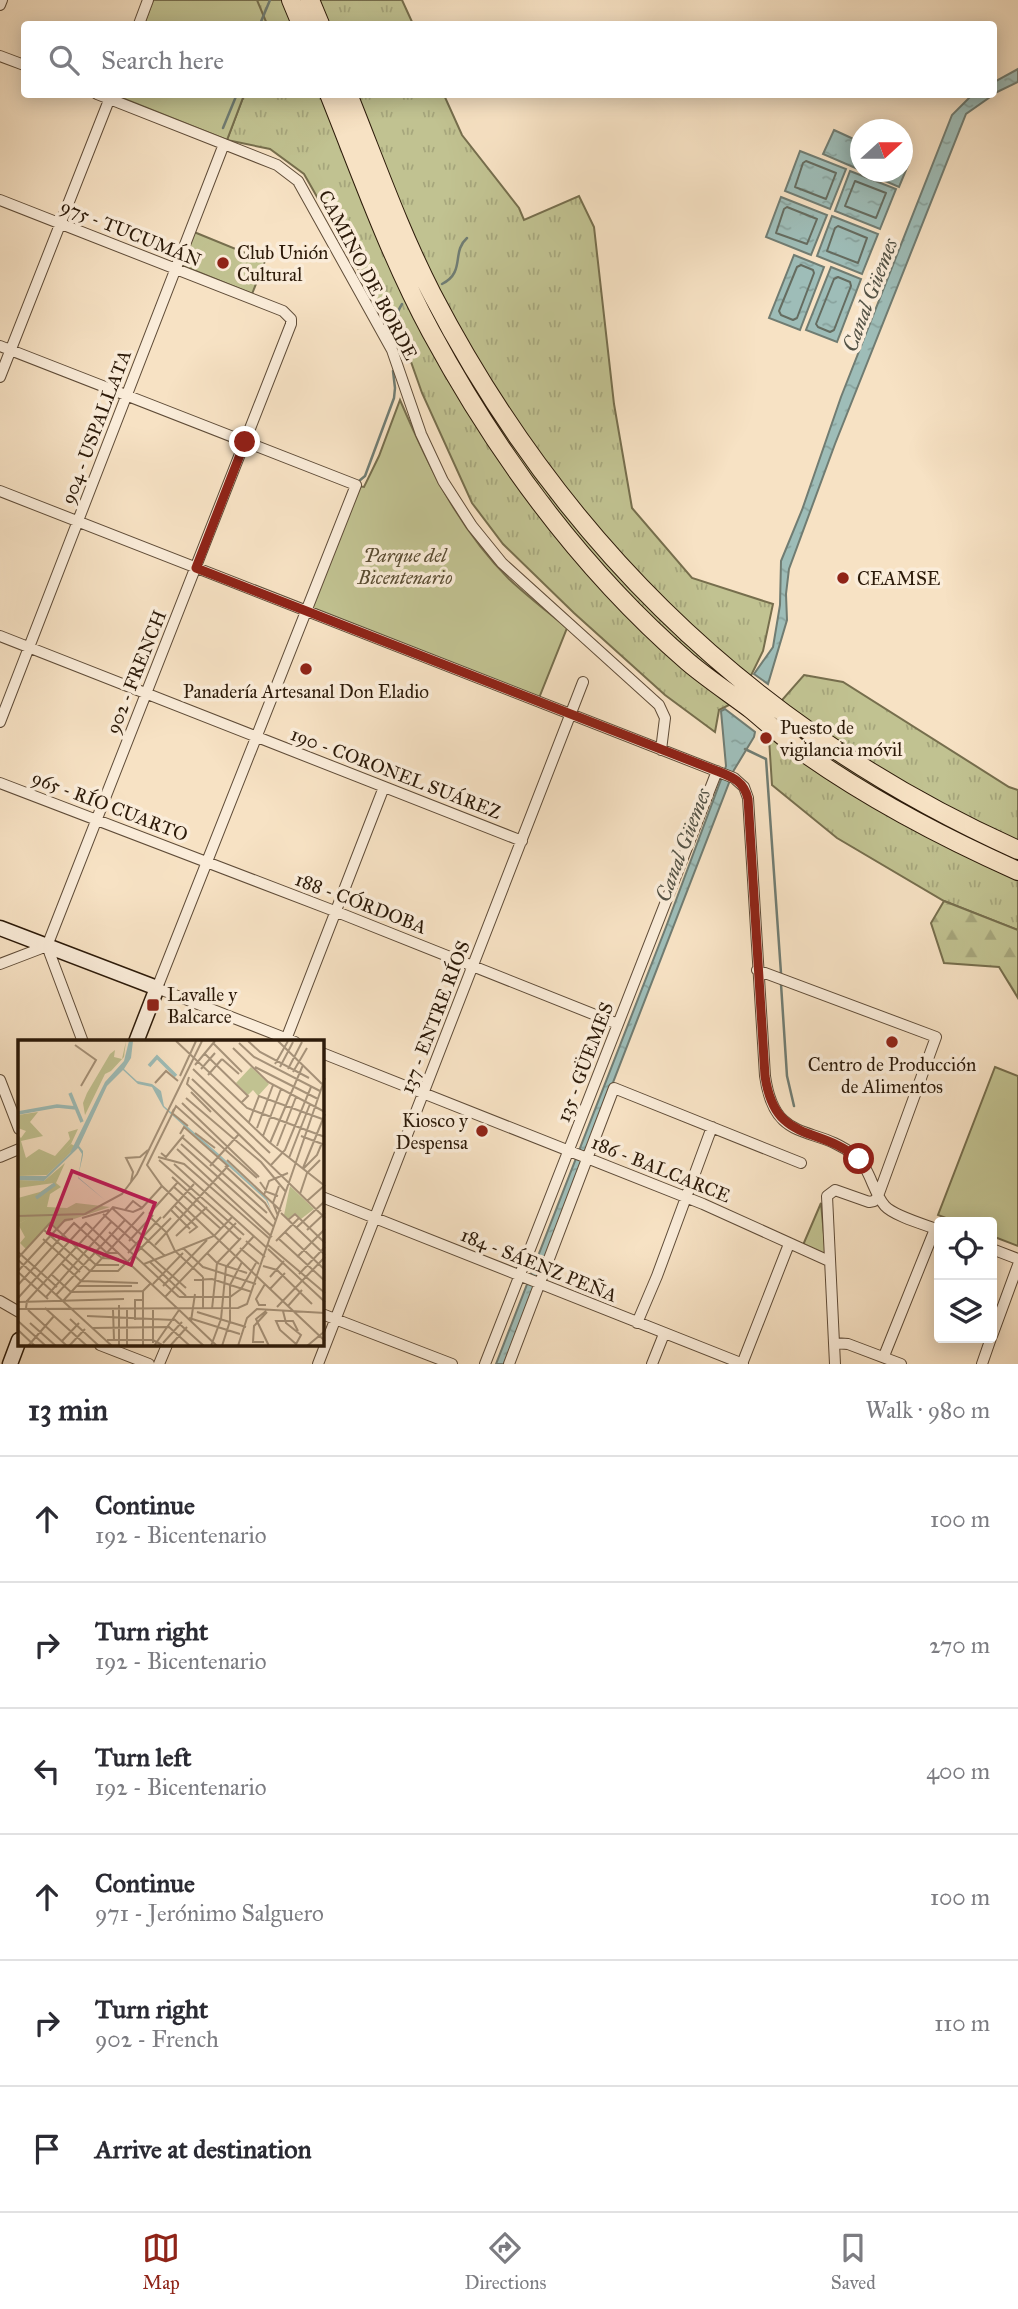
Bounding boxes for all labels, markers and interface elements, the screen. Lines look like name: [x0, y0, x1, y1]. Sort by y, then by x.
search box: [21, 21, 997, 98]
icon: search: [45, 41, 83, 79]
text: Search here: [101, 44, 224, 76]
north arrow: [850, 119, 913, 182]
street label: CAMINO DE BORDE: [313, 186, 423, 364]
street label: 975 - TUCUMÁN: [57, 193, 205, 272]
water label: Canal Güemes: [837, 234, 904, 355]
place label: Club Unión Cultural: [237, 241, 328, 286]
marker: Club Unión Cultural: [215, 255, 231, 271]
street label: 904 - USPALLATA: [56, 346, 136, 507]
route end: [229, 426, 260, 457]
park label: Parque del Bicentenario: [357, 544, 452, 589]
place label: CEAMSE: [857, 567, 941, 590]
marker: CEAMSE: [835, 570, 851, 586]
street label: 902 - FRENCH: [101, 607, 171, 737]
marker: Panadería Artesanal Don Eladio: [298, 661, 314, 677]
place label: Panadería Artesanal Don Eladio: [183, 680, 429, 703]
place label: Puesto de vigilancia móvil: [779, 716, 903, 762]
street label: 190 - CORONEL SUÁREZ: [287, 721, 505, 824]
marker: Puesto de vigilancia móvil: [758, 730, 774, 746]
street label: 965 - RÍO CUARTO: [29, 765, 192, 846]
water label: Canal Güemes: [650, 784, 717, 905]
street label: 188 - CÓRDOBA: [292, 866, 431, 939]
street label: 137 - ENTRE RÍOS: [394, 937, 475, 1097]
place label: Lavalle y Balcarce: [167, 983, 238, 1028]
marker: Lavalle y Balcarce: [145, 997, 161, 1013]
street label: 135 - GÜEMES: [552, 999, 618, 1125]
marker: Centro de Producción de Alimentos: [884, 1034, 900, 1050]
inset map: [18, 1040, 324, 1346]
place label: Centro de Producción de Alimentos: [808, 1053, 976, 1098]
place label: Kiosco y Despensa: [396, 1109, 469, 1154]
marker: Kiosco y Despensa: [474, 1123, 490, 1139]
street label: 186 - BALCARCE: [588, 1131, 734, 1208]
route start: [843, 1143, 874, 1174]
map controls: [934, 1217, 997, 1343]
button: locate: [934, 1217, 997, 1280]
street label: 184 - SÁENZ PEÑA: [457, 1222, 621, 1307]
button: layers: [934, 1280, 997, 1343]
text: 13 min: [28, 1392, 108, 1428]
text: Walk · 980 m: [865, 1396, 990, 1424]
text: Continue: [95, 1489, 195, 1521]
icon: ahead: [28, 1500, 66, 1538]
text: 100 m: [930, 1505, 990, 1533]
text: 192 - Bicentenario: [95, 1521, 266, 1549]
text: Turn right: [95, 1615, 208, 1647]
icon: right: [28, 1626, 66, 1664]
text: 270 m: [929, 1631, 990, 1659]
text: 192 - Bicentenario: [95, 1647, 266, 1675]
text: Turn left: [95, 1741, 191, 1773]
icon: left: [28, 1752, 66, 1790]
text: 400 m: [926, 1757, 990, 1785]
text: 192 - Bicentenario: [95, 1773, 266, 1801]
text: Continue: [95, 1867, 195, 1899]
icon: ahead: [28, 1878, 66, 1916]
text: 100 m: [930, 1883, 990, 1911]
text: 971 - Jerónimo Salguero: [95, 1899, 324, 1927]
text: Turn right: [95, 1993, 208, 2025]
icon: right: [28, 2004, 66, 2042]
text: 110 m: [934, 2009, 990, 2037]
text: 902 - French: [95, 2025, 219, 2053]
icon: arrive: [28, 2130, 66, 2168]
text: Arrive at destination: [95, 2133, 312, 2165]
tab: Map: [142, 2229, 180, 2294]
tab: Directions: [464, 2229, 546, 2294]
tab: Saved: [831, 2229, 876, 2294]

